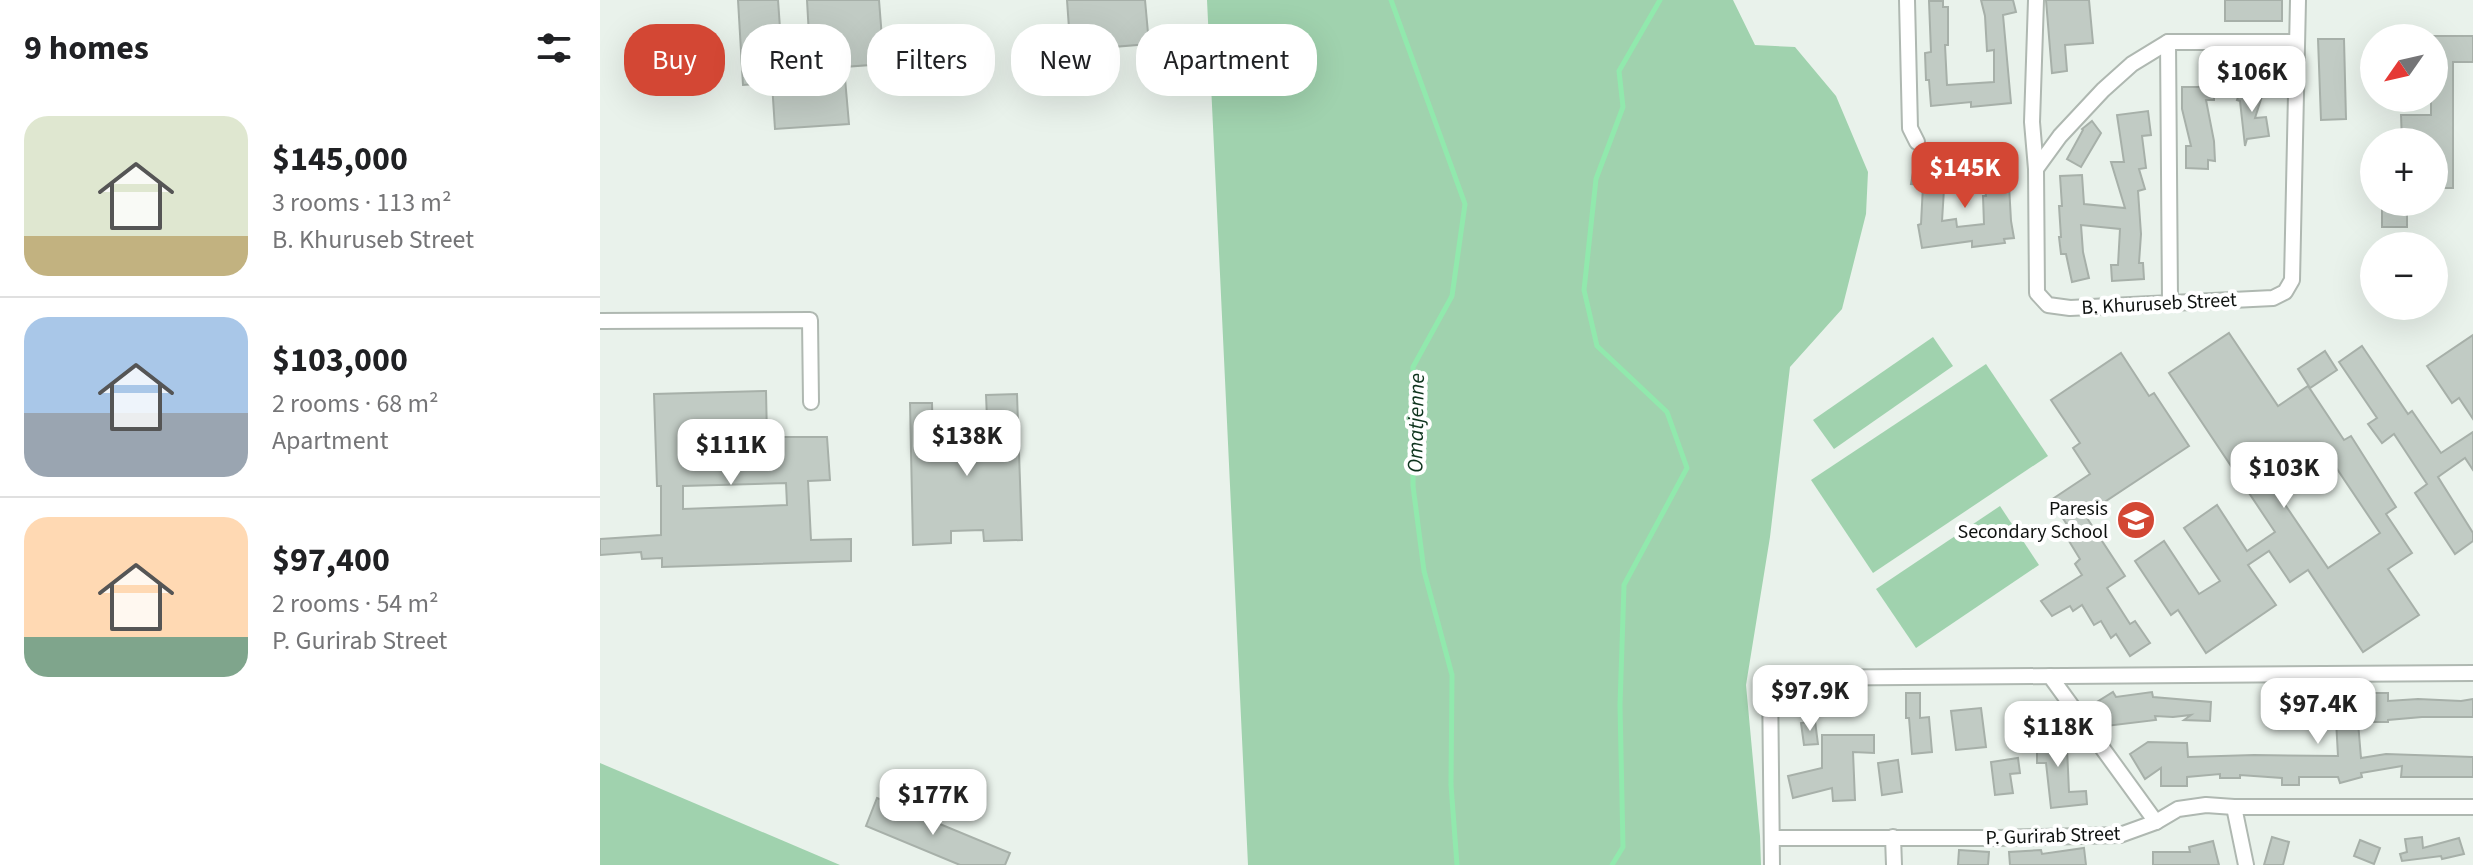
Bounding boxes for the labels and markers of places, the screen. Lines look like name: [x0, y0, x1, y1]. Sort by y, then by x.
pin: $106K: [2196, 46, 2308, 114]
pin: $145K: [1909, 142, 2021, 210]
pin: $138K: [911, 410, 1023, 478]
pin: $111K: [675, 419, 787, 487]
pin: $103K: [2228, 442, 2340, 510]
place label: Paresis Secondary School: [1957, 495, 2108, 546]
school or university icon: Paresis Secondary School: [2115, 499, 2157, 541]
pin: $97.9K: [1745, 665, 1875, 733]
pin: $97.4K: [2253, 678, 2383, 746]
pin: $118K: [2002, 701, 2114, 769]
pin: $177K: [877, 769, 989, 837]

